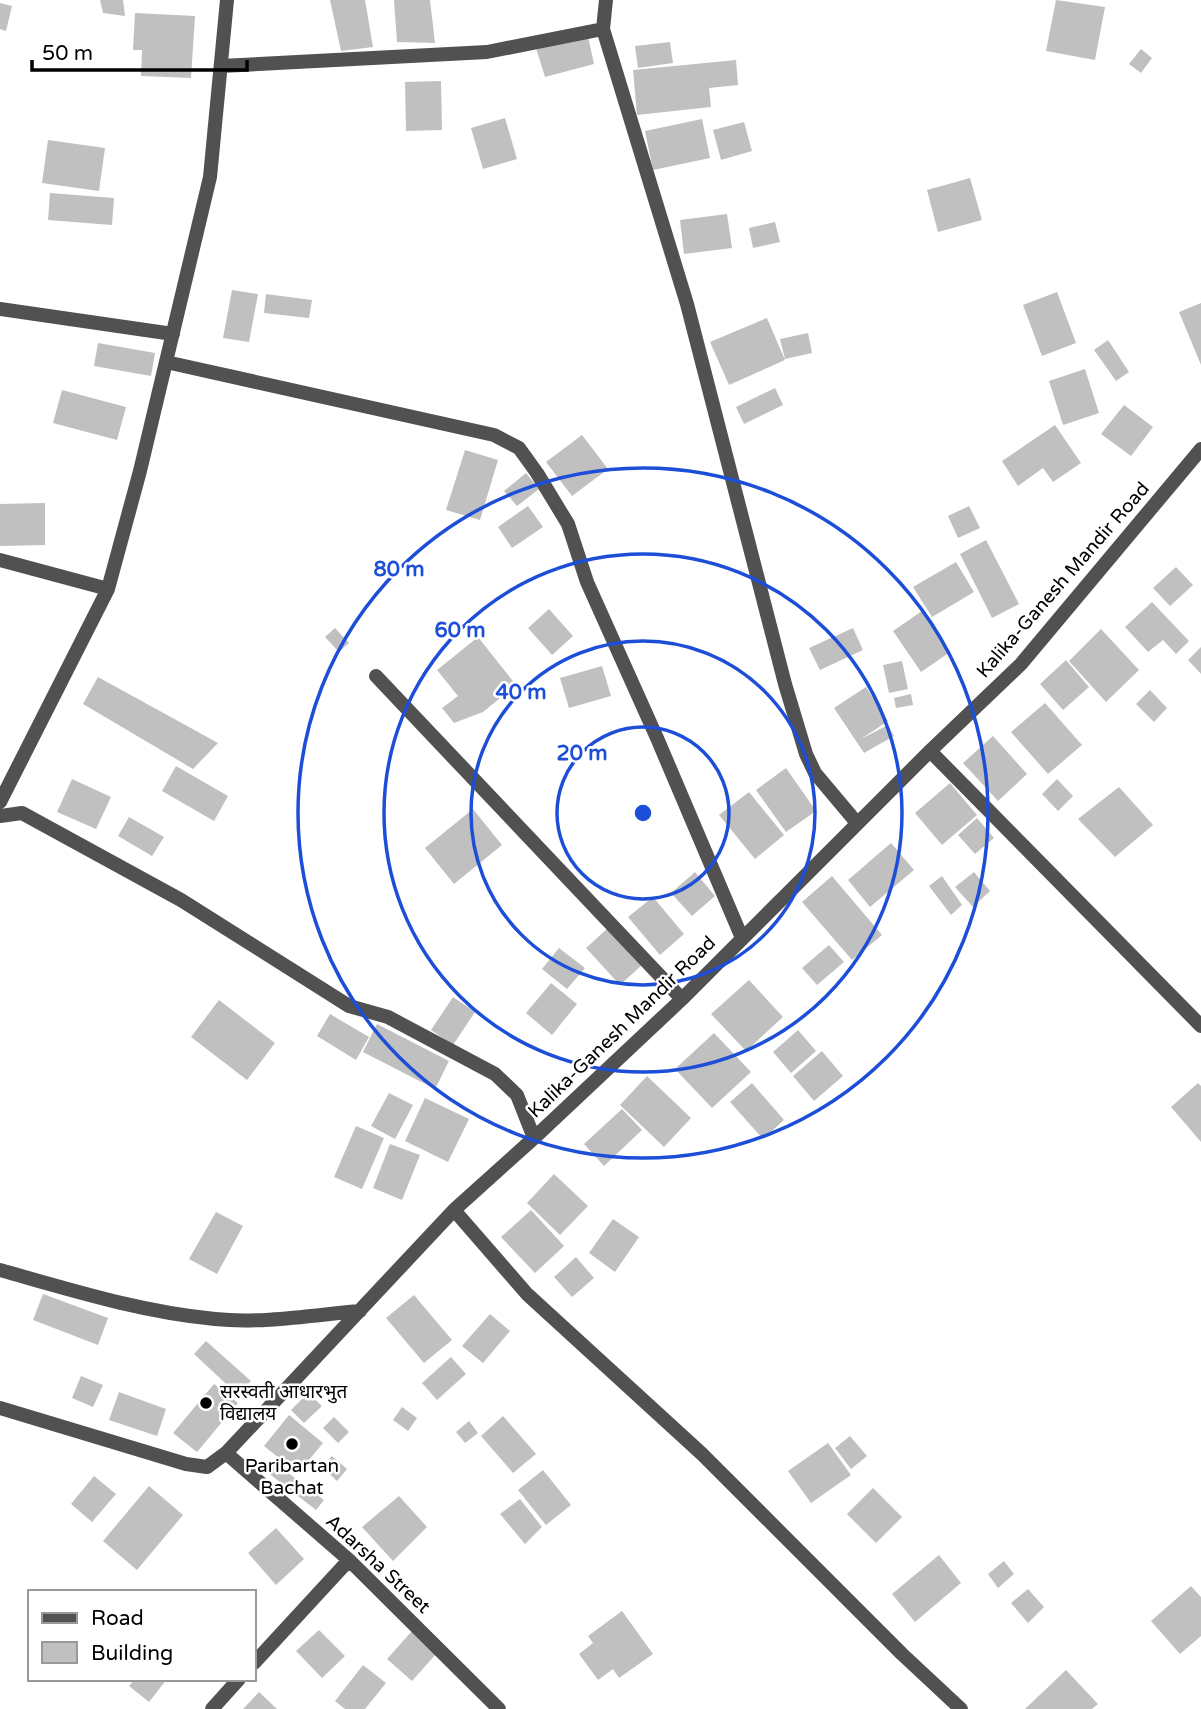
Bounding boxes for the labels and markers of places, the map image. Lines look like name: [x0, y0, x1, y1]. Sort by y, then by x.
centre of rings: [631, 801, 655, 825]
place label: सरस्वती आधारभुत विद्यालय: [220, 1381, 348, 1425]
marker: सरस्वती आधारभुत विद्यालय: [198, 1395, 214, 1411]
marker: Paribartan Bachat: [284, 1436, 300, 1452]
place label: Paribartan Bachat: [245, 1455, 339, 1499]

